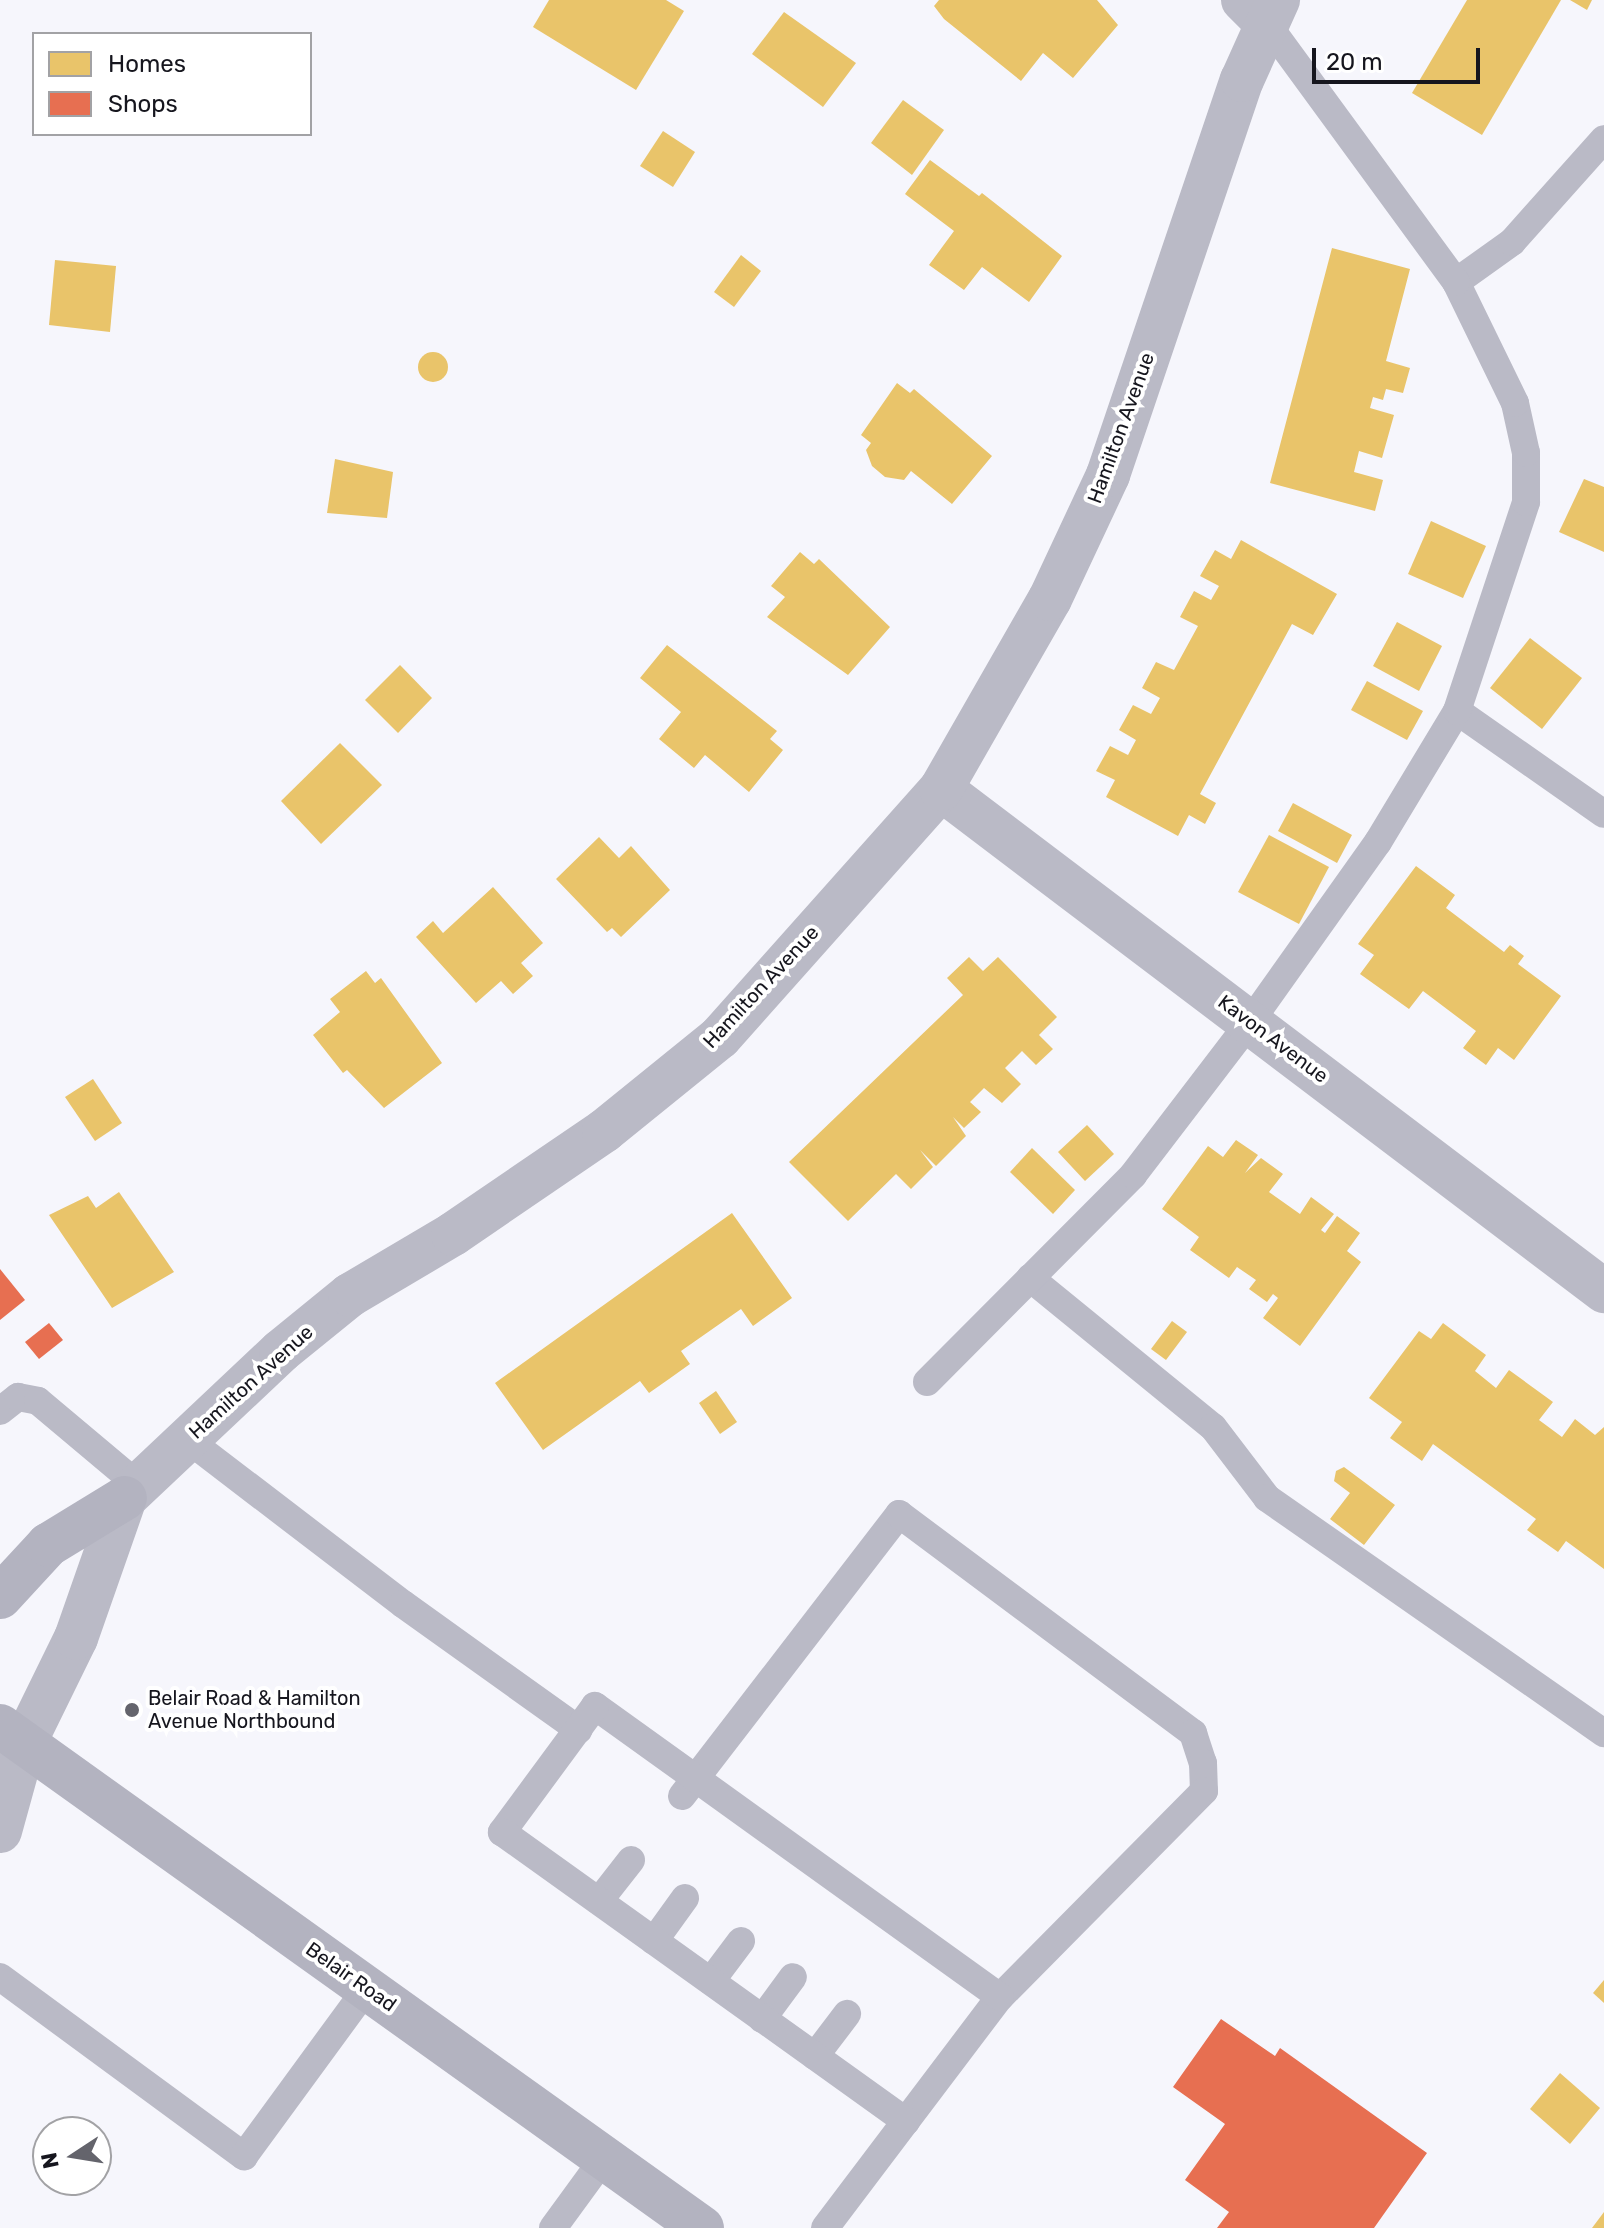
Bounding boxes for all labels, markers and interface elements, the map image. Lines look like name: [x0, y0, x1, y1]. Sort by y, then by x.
legend: [32, 32, 312, 136]
scale bar: [1316, 32, 1484, 82]
text: 20 m: [1326, 48, 1383, 76]
text: Homes: [108, 50, 186, 78]
text: Shops: [108, 90, 178, 118]
street label: Hamilton Avenue: [1083, 349, 1159, 507]
street label: Hamilton Avenue: [698, 921, 824, 1053]
street label: Kavon Avenue: [1213, 990, 1333, 1088]
street label: Hamilton Avenue: [184, 1320, 318, 1444]
place label: Belair Road & Hamilton Avenue Northbound: [148, 1686, 361, 1733]
marker: Belair Road & Hamilton Avenue Northbound: [123, 1701, 141, 1719]
street label: Belair Road: [301, 1937, 401, 2017]
north arrow: [32, 2116, 112, 2196]
text: N: [35, 2150, 65, 2171]

